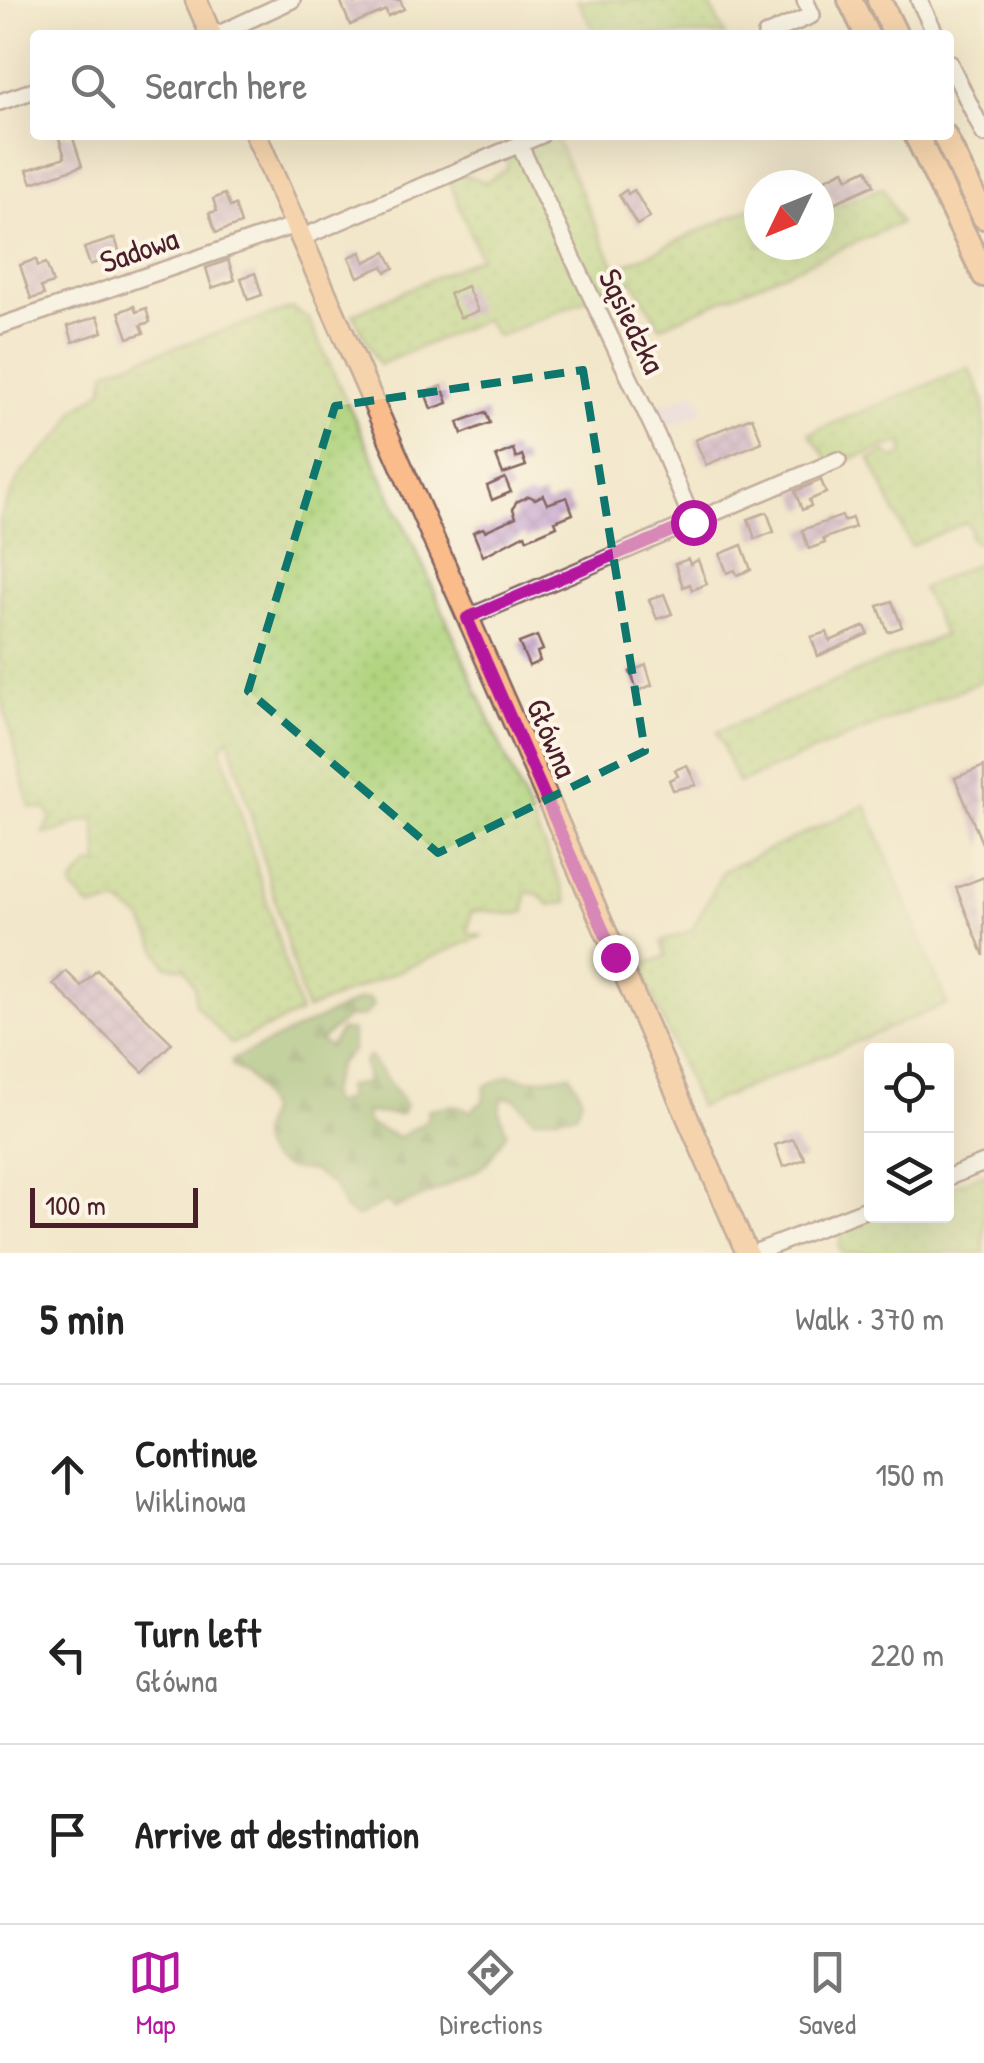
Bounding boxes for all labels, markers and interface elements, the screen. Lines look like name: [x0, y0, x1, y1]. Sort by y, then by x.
search box: [30, 30, 954, 140]
icon: search: [65, 58, 120, 113]
text: Search here: [145, 59, 307, 111]
north arrow: [744, 170, 834, 260]
street label: Sadowa: [94, 216, 184, 283]
street label: Sąsiedzka: [589, 261, 676, 380]
route start: [671, 500, 717, 546]
street label: Główna: [517, 692, 588, 784]
route end: [593, 935, 639, 981]
map controls: [864, 1043, 954, 1223]
button: locate: [864, 1043, 954, 1133]
button: layers: [864, 1133, 954, 1223]
scale bar: [30, 1183, 198, 1228]
text: 100 m: [45, 1186, 106, 1224]
text: 5 min: [40, 1290, 124, 1347]
text: Walk · 370 m: [795, 1297, 944, 1340]
text: Continue: [135, 1427, 257, 1479]
icon: ahead: [40, 1447, 95, 1502]
text: 150 m: [875, 1453, 944, 1496]
text: Wiklinowa: [135, 1479, 246, 1522]
text: Turn left: [135, 1607, 260, 1659]
icon: left: [40, 1627, 95, 1682]
text: 220 m: [871, 1633, 944, 1676]
text: Główna: [135, 1659, 217, 1702]
icon: arrive: [40, 1807, 95, 1862]
text: Arrive at destination: [135, 1808, 419, 1860]
tab: Map: [128, 1945, 183, 2043]
tab: Directions: [439, 1945, 542, 2043]
tab: Saved: [799, 1945, 856, 2043]

